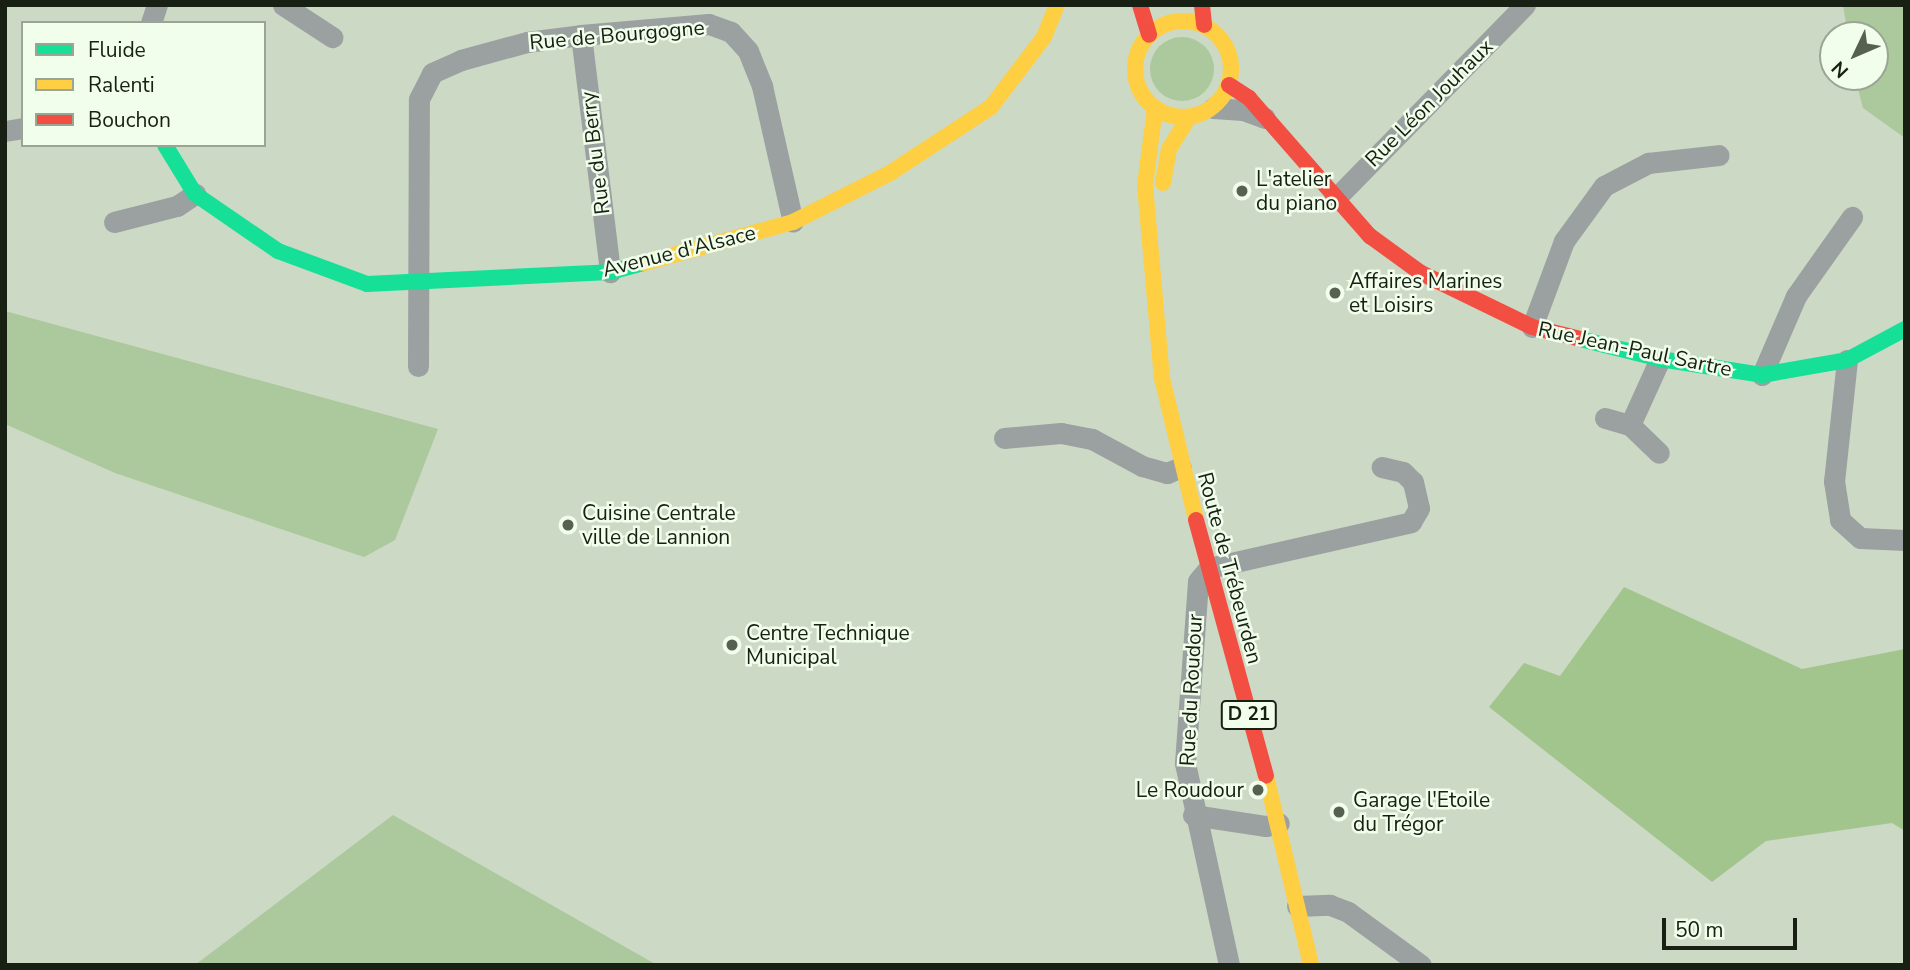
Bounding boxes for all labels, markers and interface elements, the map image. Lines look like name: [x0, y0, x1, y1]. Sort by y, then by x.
street label: Rue de Bourgogne: [528, 15, 706, 55]
legend: [21, 21, 266, 147]
north arrow: [1819, 21, 1889, 91]
street label: Rue Léon Jouhaux: [1360, 34, 1498, 172]
text: Fluide: [88, 36, 146, 64]
text: N: [1826, 55, 1855, 83]
text: Ralenti: [88, 71, 155, 99]
street label: Rue du Berry: [575, 90, 615, 216]
text: Bouchon: [88, 106, 171, 134]
place label: L'atelier du piano: [1256, 166, 1337, 216]
marker: L'atelier du piano: [1234, 183, 1250, 199]
street label: Avenue d'Alsace: [600, 220, 758, 282]
place label: Affaires Marines et Loisirs: [1349, 268, 1502, 318]
marker: Affaires Marines et Loisirs: [1327, 285, 1343, 301]
street label: Rue Jean-Paul Sartre: [1536, 316, 1734, 382]
street label: Route de Trébeurden: [1192, 469, 1268, 667]
place label: Cuisine Centrale ville de Lannion: [582, 500, 736, 550]
marker: Cuisine Centrale ville de Lannion: [560, 517, 576, 533]
street label: Rue du Roudour: [1174, 613, 1208, 767]
place label: Centre Technique Municipal: [746, 620, 910, 670]
marker: Centre Technique Municipal: [724, 637, 740, 653]
road number: D 21: [1219, 700, 1279, 730]
place label: Le Roudour: [1136, 777, 1244, 803]
marker: Le Roudour: [1250, 782, 1266, 798]
place label: Garage l'Etoile du Trégor: [1353, 787, 1490, 837]
marker: Garage l'Etoile du Trégor: [1331, 804, 1347, 820]
scale bar: [1665, 904, 1800, 948]
text: 50 m: [1675, 916, 1724, 944]

